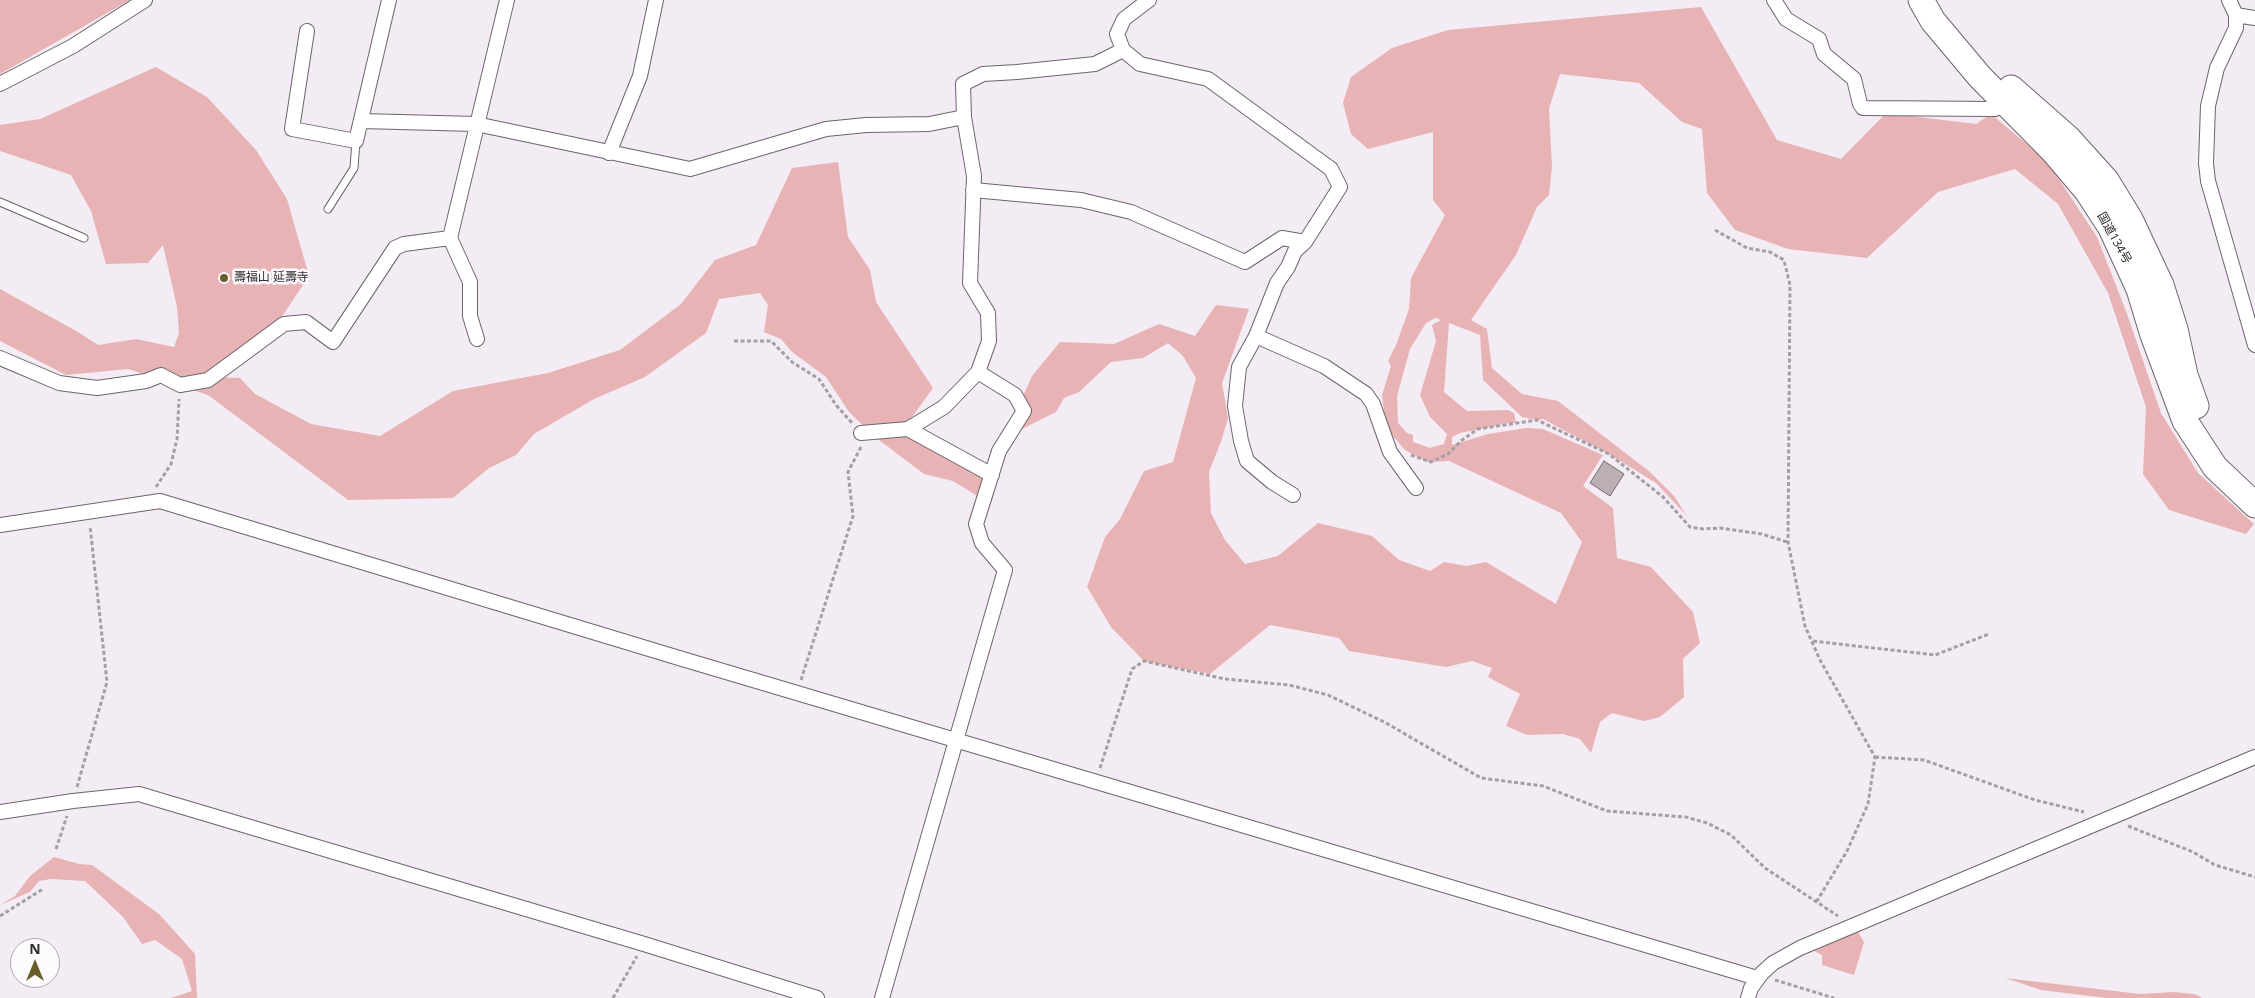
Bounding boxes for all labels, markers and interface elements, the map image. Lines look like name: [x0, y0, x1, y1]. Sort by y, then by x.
street label: 国道134号: [2094, 210, 2134, 266]
place label: 壽福山 延壽寺: [234, 271, 309, 285]
marker: 壽福山 延壽寺: [218, 272, 230, 284]
north arrow: [10, 938, 60, 988]
text: N: [29, 939, 41, 958]

